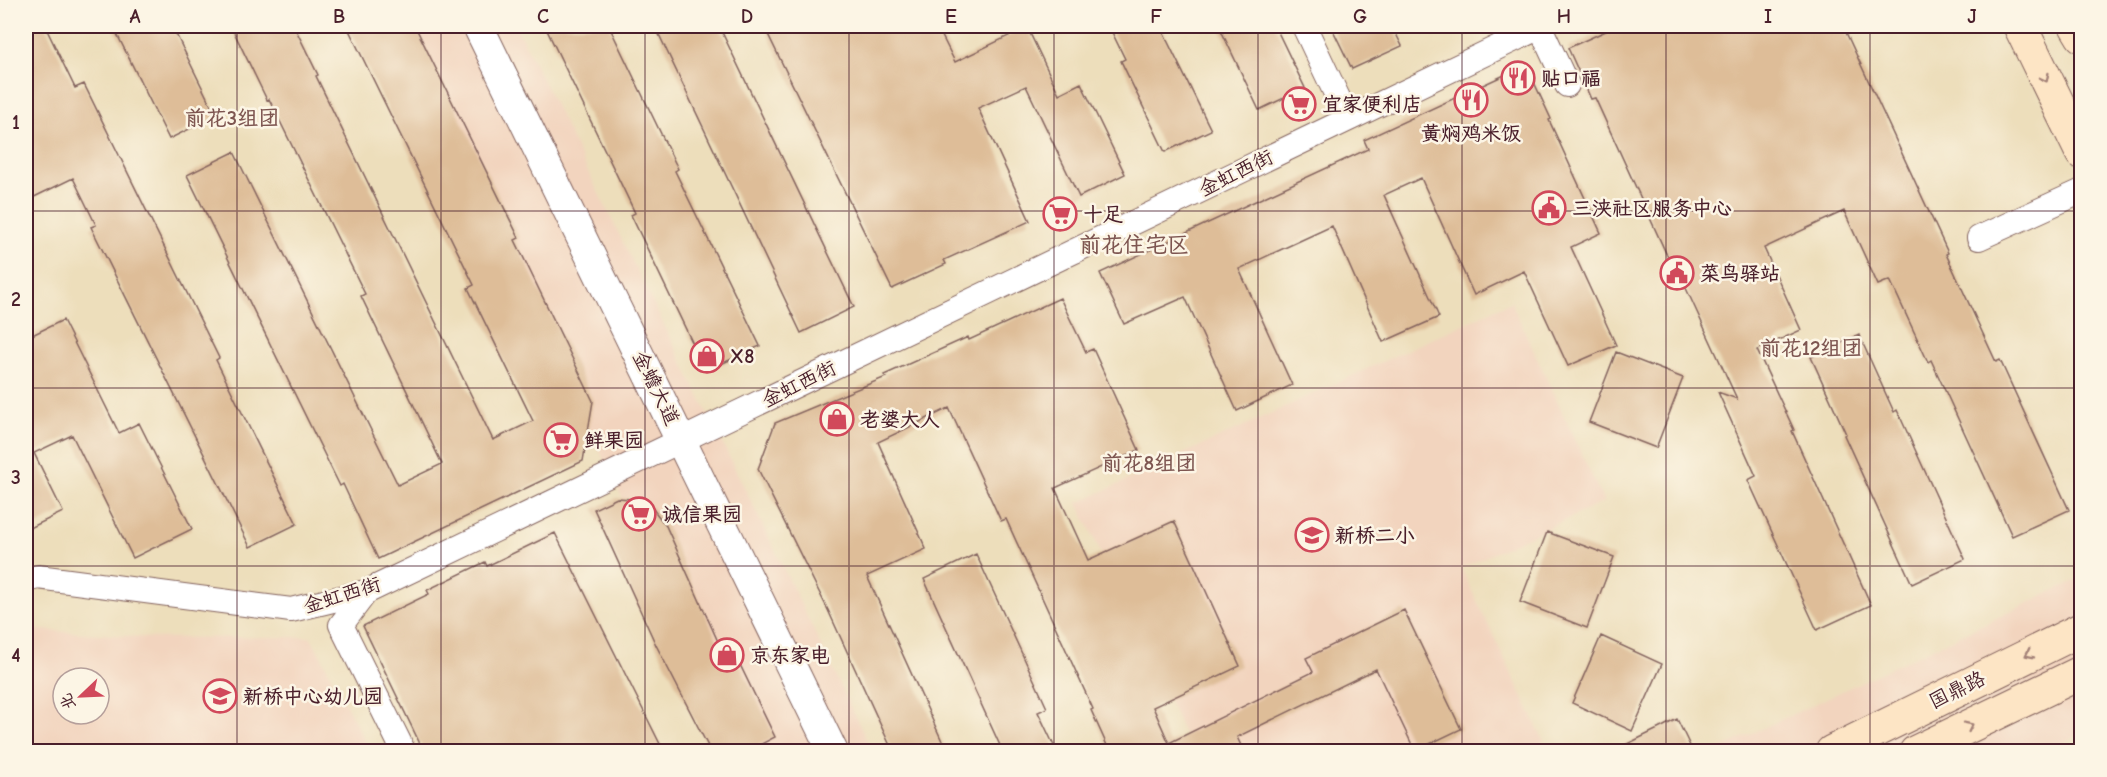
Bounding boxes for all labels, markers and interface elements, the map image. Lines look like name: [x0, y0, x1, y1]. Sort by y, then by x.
text: A: [129, 5, 141, 28]
text: B: [333, 5, 345, 28]
text: C: [537, 5, 549, 28]
text: D: [741, 5, 753, 28]
text: E: [945, 5, 957, 28]
text: F: [1150, 5, 1162, 28]
text: G: [1353, 5, 1367, 28]
text: H: [1557, 5, 1571, 28]
text: I: [1764, 5, 1772, 28]
text: J: [1967, 5, 1977, 28]
restaurant icon: 贴口福: [1500, 60, 1536, 96]
place label: 贴口福: [1541, 67, 1601, 90]
one-way arrow: [2038, 72, 2050, 83]
restaurant icon: 黄焖鸡米饭: [1453, 82, 1489, 118]
supermarket icon: 宜家便利店: [1281, 86, 1317, 122]
place label: 宜家便利店: [1322, 93, 1422, 116]
district label: 前花3组团: [185, 106, 279, 130]
text: 1: [12, 111, 20, 134]
place label: 黄焖鸡米饭: [1421, 122, 1521, 145]
street label: 金虹西街: [1195, 145, 1277, 201]
public building icon: 三浃社区服务中心: [1531, 190, 1567, 226]
supermarket icon: 十足: [1042, 196, 1078, 232]
place label: 三浃社区服务中心: [1572, 197, 1732, 220]
place label: 十足: [1083, 203, 1123, 226]
district label: 前花住宅区: [1079, 232, 1189, 258]
public building icon: 菜鸟驿站: [1659, 255, 1695, 291]
place label: 菜鸟驿站: [1700, 262, 1780, 285]
text: 2: [11, 288, 21, 311]
district label: 前花12组团: [1760, 336, 1862, 360]
shop icon: X8: [689, 338, 725, 374]
place label: X8: [730, 345, 754, 368]
street label: 金蟾大道: [628, 347, 684, 429]
street label: 金虹西街: [758, 356, 840, 412]
shop icon: 老婆大人: [819, 401, 855, 437]
place label: 老婆大人: [860, 408, 940, 431]
supermarket icon: 鲜果园: [543, 422, 579, 458]
place label: 鲜果园: [584, 429, 644, 452]
district label: 前花8组团: [1102, 451, 1196, 475]
text: 3: [11, 466, 21, 489]
supermarket icon: 诚信果园: [621, 496, 657, 532]
place label: 诚信果园: [662, 503, 742, 526]
school or university icon: 新桥二小: [1294, 517, 1330, 553]
place label: 新桥二小: [1335, 524, 1415, 547]
street label: 金虹西街: [300, 572, 384, 618]
shop icon: 京东家电: [709, 637, 745, 673]
text: 4: [11, 644, 21, 667]
place label: 京东家电: [750, 644, 830, 667]
one-way arrow: [2024, 647, 2035, 659]
north arrow: [51, 666, 111, 726]
street label: 国鼎路: [1925, 666, 1990, 713]
school or university icon: 新桥中心幼儿园: [202, 678, 238, 714]
place label: 新桥中心幼儿园: [243, 685, 383, 708]
text: 北: [57, 691, 80, 712]
one-way arrow: [1962, 722, 1973, 734]

